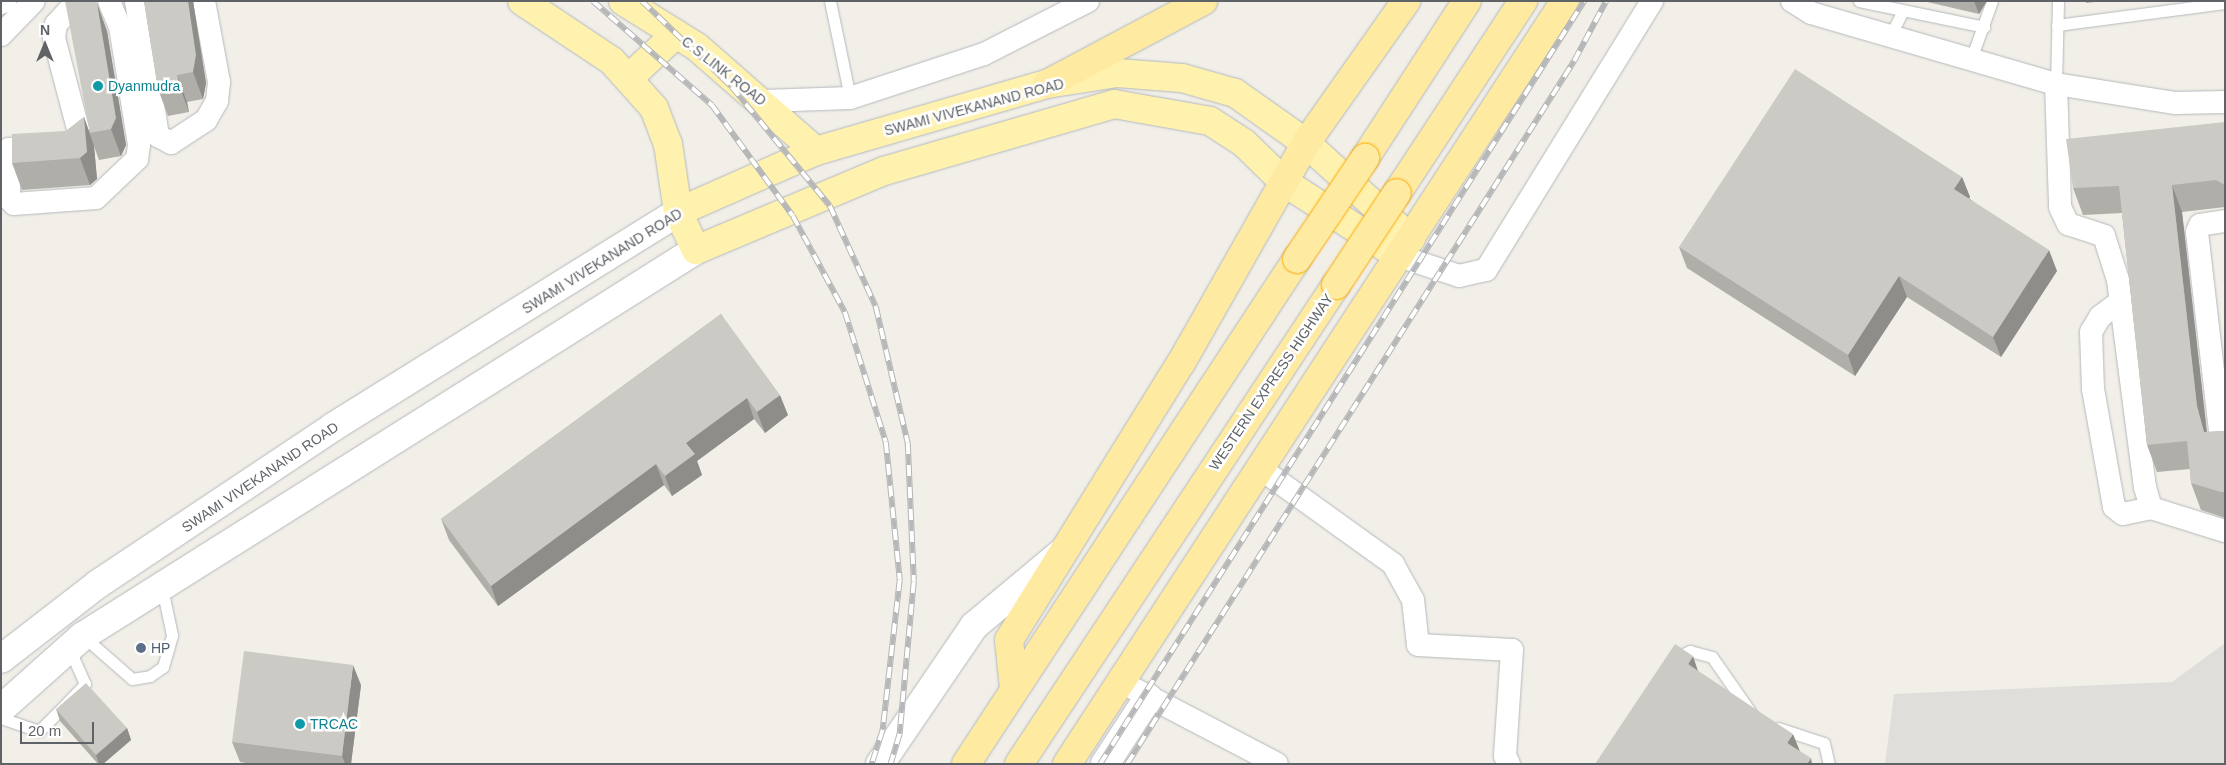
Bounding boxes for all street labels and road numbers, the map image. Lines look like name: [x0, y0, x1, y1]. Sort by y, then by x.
street label: C S LINK ROAD: [678, 33, 770, 109]
street label: SWAMI VIVEKANAND ROAD: [882, 75, 1066, 139]
street label: SWAMI VIVEKANAND ROAD: [519, 205, 685, 317]
street label: WESTERN EXPRESS HIGHWAY: [1206, 291, 1336, 473]
street label: SWAMI VIVEKANAND ROAD: [178, 418, 342, 536]

